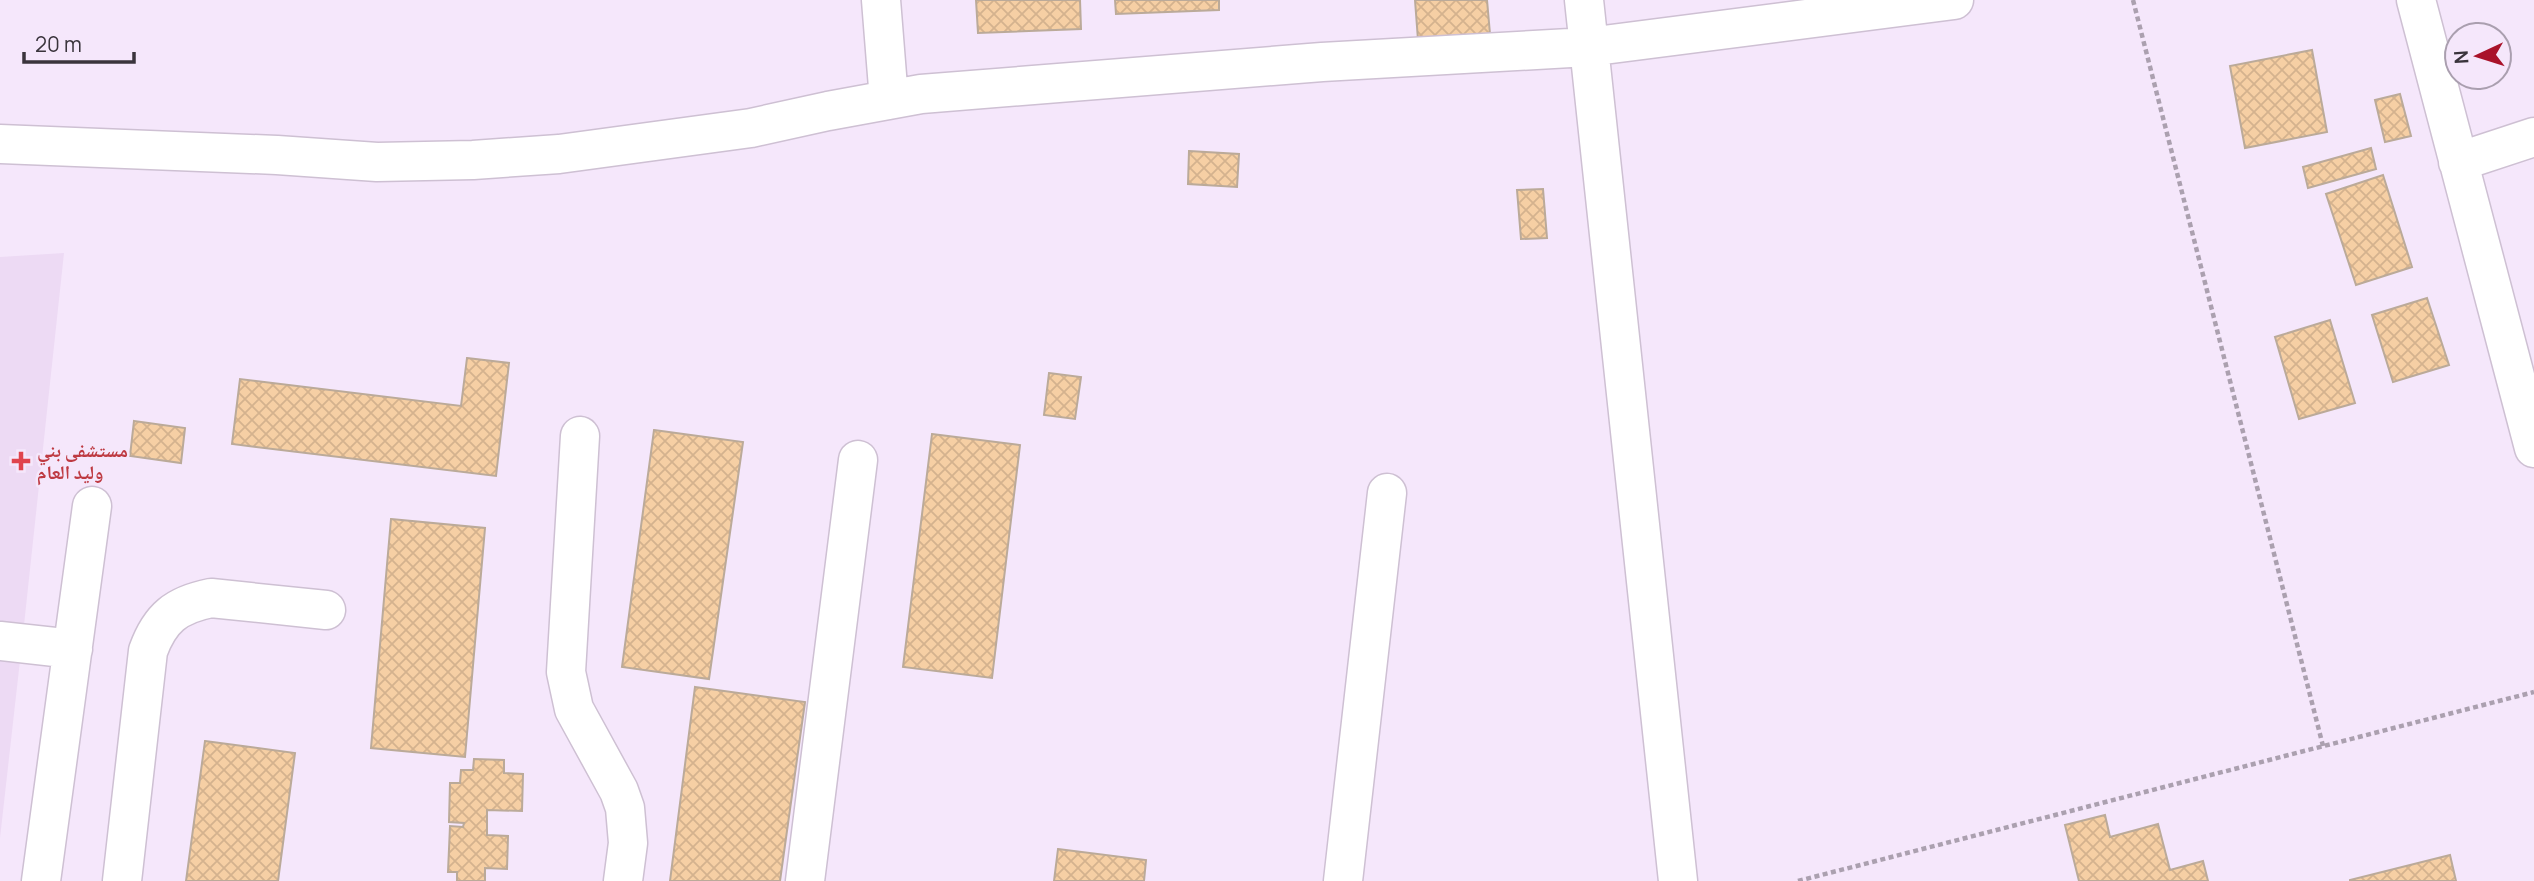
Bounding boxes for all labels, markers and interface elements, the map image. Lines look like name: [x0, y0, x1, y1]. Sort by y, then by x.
scale bar: [24, 21, 135, 65]
north arrow: [2443, 21, 2513, 91]
text: 20 m: [35, 30, 82, 58]
text: N: [2448, 49, 2474, 65]
place label: مستشفى بني وليد العام: [37, 437, 128, 486]
marker: مستشفى بني وليد العام: [11, 451, 31, 471]

